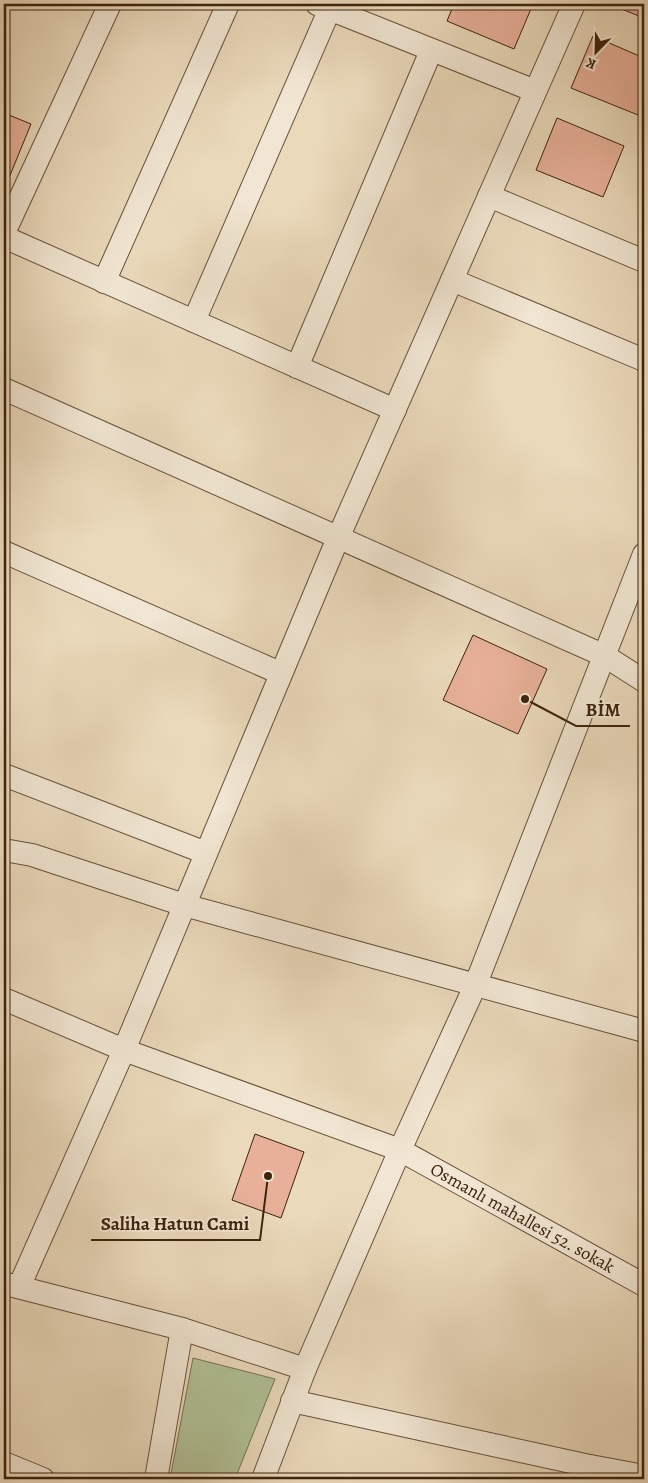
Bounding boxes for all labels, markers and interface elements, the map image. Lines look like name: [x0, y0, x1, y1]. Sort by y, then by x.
north arrow: [570, 28, 620, 78]
text: K: [582, 53, 599, 74]
callout: BİM: [576, 692, 630, 726]
text: BİM: [586, 697, 620, 723]
street label: Osmanlı mahallesi 52. sokak: [426, 1157, 619, 1279]
callout: Saliha Hatun Cami: [91, 1206, 260, 1240]
text: Saliha Hatun Cami: [101, 1211, 250, 1237]

